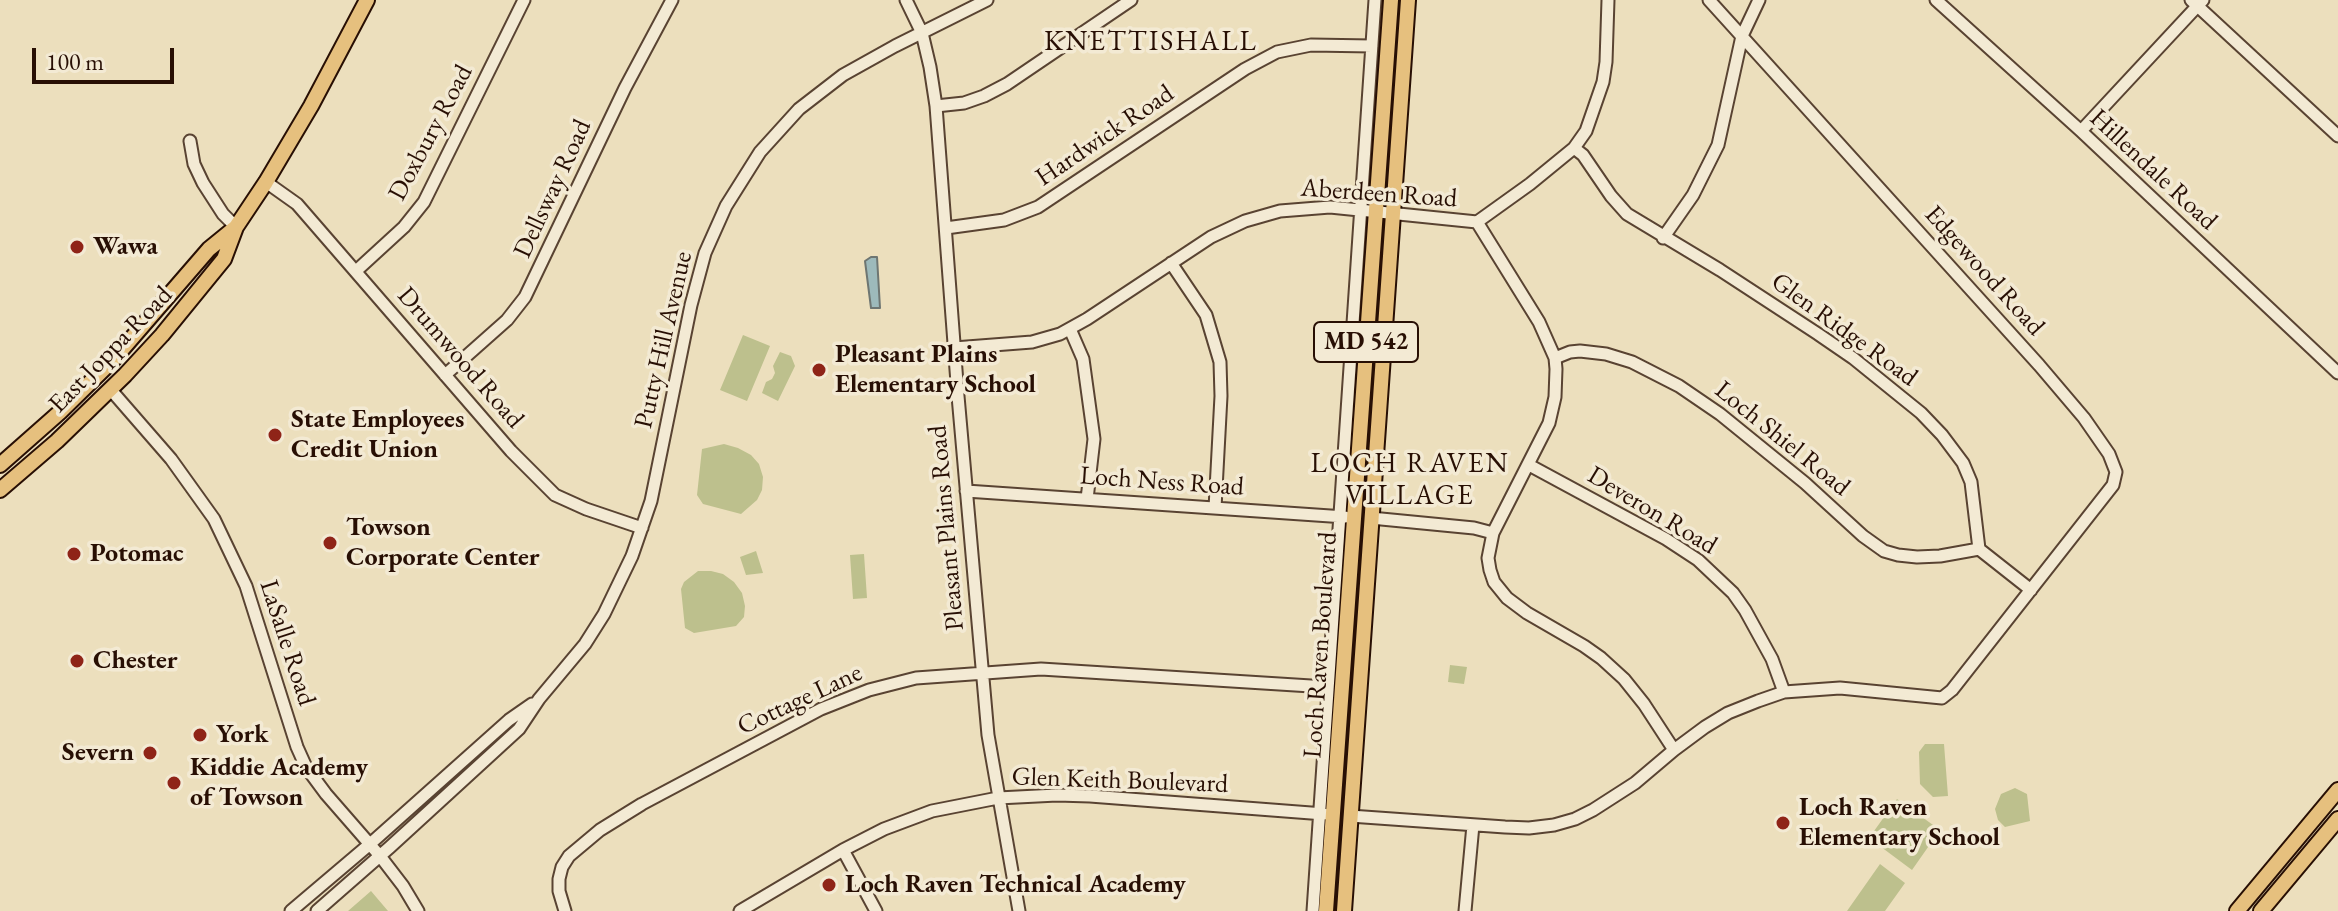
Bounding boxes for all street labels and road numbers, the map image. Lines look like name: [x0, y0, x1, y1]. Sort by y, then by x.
street label: Doxbury Road: [382, 60, 480, 206]
street label: Hardwick Road: [1030, 78, 1180, 194]
street label: Hillendale Road: [2083, 103, 2223, 237]
street label: Dellsway Road: [507, 115, 599, 263]
street label: Aberdeen Road: [1300, 173, 1458, 215]
street label: Edgewood Road: [1917, 200, 2051, 342]
street label: Putty Hill Avenue: [628, 248, 700, 432]
street label: Glen Ridge Road: [1765, 266, 1923, 394]
street label: East Joppa Road: [43, 280, 179, 420]
street label: Drumwood Road: [390, 281, 530, 435]
road number: MD 542: [1314, 322, 1418, 362]
street label: Loch Shiel Road: [1708, 375, 1856, 503]
street label: Pleasant Plains Road: [922, 424, 972, 632]
street label: Deveron Road: [1582, 460, 1722, 562]
street label: Loch Ness Road: [1079, 461, 1245, 503]
street label: Loch Raven Boulevard: [1298, 531, 1344, 759]
street label: LaSalle Road: [252, 576, 322, 710]
street label: Cottage Lane: [733, 658, 867, 742]
street label: Glen Keith Boulevard: [1011, 762, 1229, 800]

